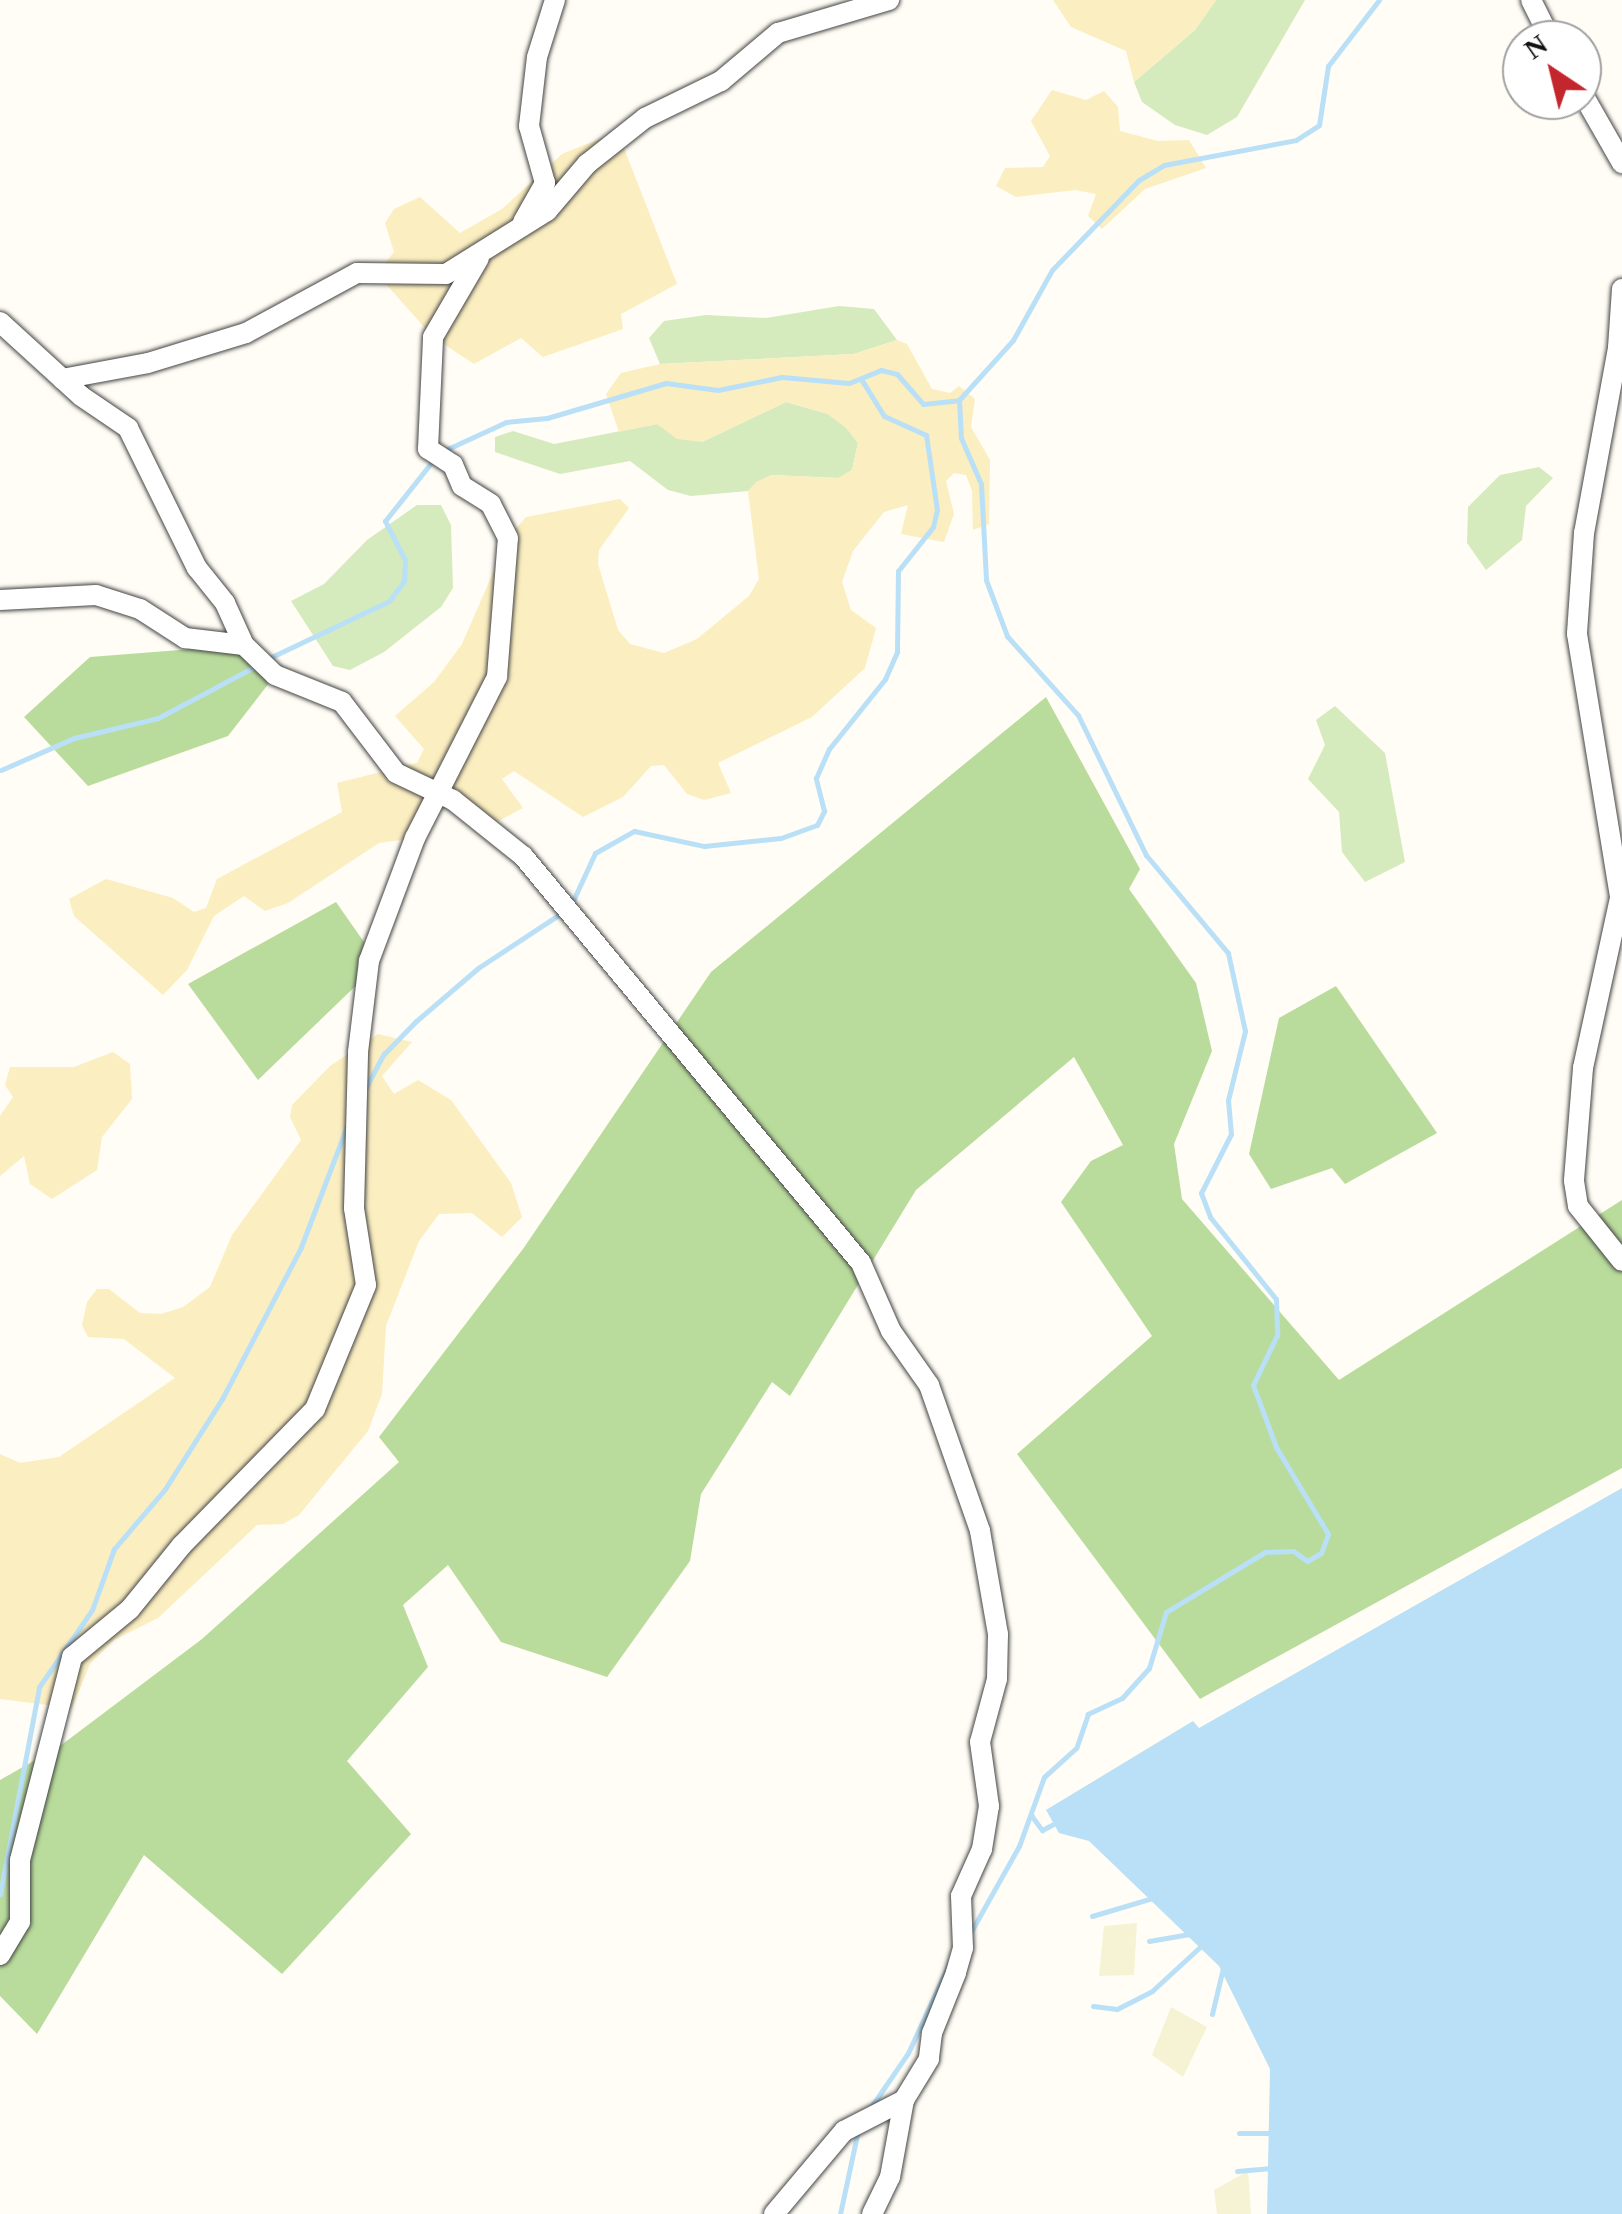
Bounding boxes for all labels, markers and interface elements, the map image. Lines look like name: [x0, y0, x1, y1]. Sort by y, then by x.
north arrow: [1502, 20, 1602, 120]
text: N: [1518, 28, 1553, 65]

